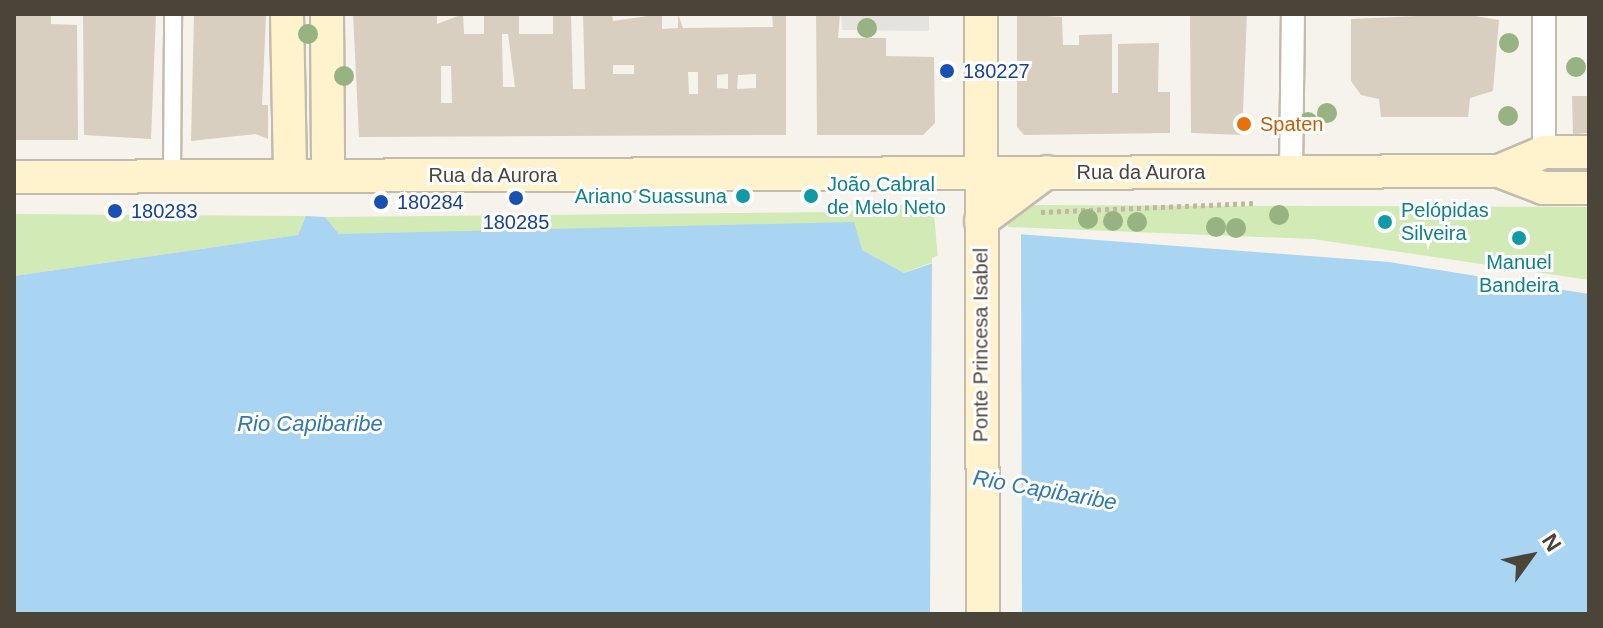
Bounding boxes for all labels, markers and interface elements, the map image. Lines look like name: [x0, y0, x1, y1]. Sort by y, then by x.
place label: 180227: [963, 59, 1030, 83]
marker: 180227: [938, 62, 956, 80]
place label: Spaten: [1260, 112, 1323, 136]
marker: Spaten: [1235, 115, 1253, 133]
street label: Rua da Aurora: [1076, 160, 1206, 184]
street label: Rua da Aurora: [428, 163, 558, 187]
place label: João Cabral de Melo Neto: [827, 172, 946, 219]
place label: Ariano Suassuna: [575, 184, 727, 208]
marker: Ariano Suassuna: [734, 187, 752, 205]
marker: João Cabral de Melo Neto: [802, 187, 820, 205]
marker: 180285: [507, 189, 525, 207]
place label: 180284: [397, 190, 464, 214]
marker: 180284: [372, 193, 390, 211]
place label: Pelópidas Silveira: [1401, 198, 1489, 245]
place label: 180283: [131, 199, 198, 223]
marker: 180283: [106, 202, 124, 220]
place label: 180285: [483, 210, 549, 234]
marker: Pelópidas Silveira: [1376, 213, 1394, 231]
marker: Manuel Bandeira: [1510, 229, 1528, 247]
street label: Ponte Princesa Isabel: [969, 248, 993, 442]
place label: Manuel Bandeira: [1479, 250, 1559, 297]
water label: Rio Capibaribe: [237, 411, 383, 437]
water label: Rio Capibaribe: [971, 464, 1119, 516]
north arrow: [1491, 516, 1571, 596]
text: N: [1537, 529, 1566, 556]

